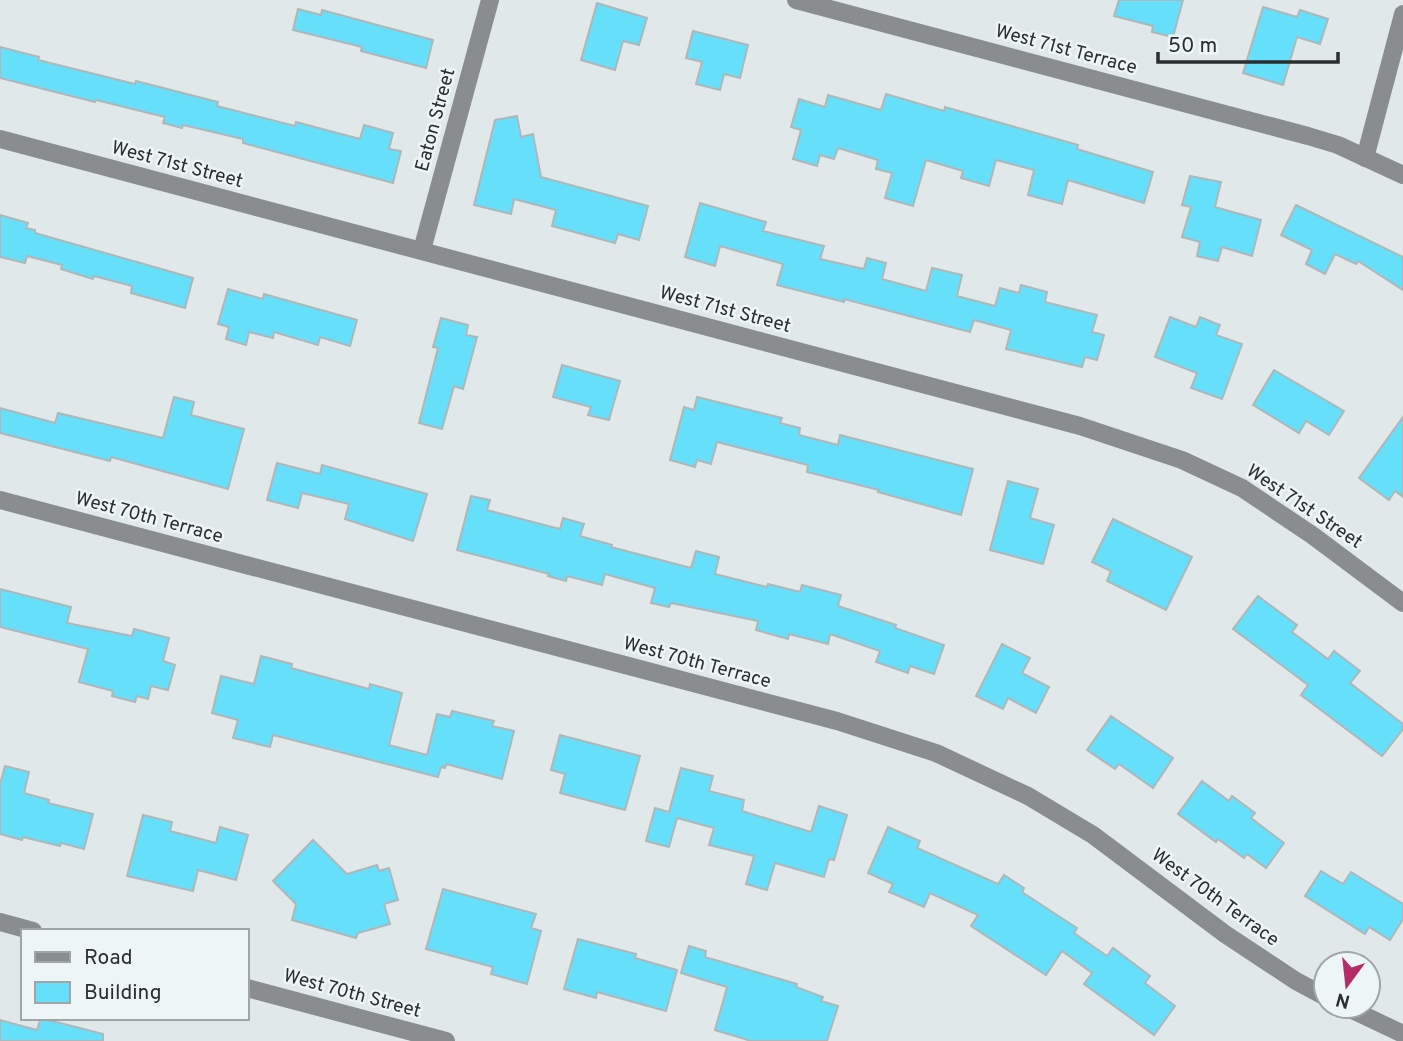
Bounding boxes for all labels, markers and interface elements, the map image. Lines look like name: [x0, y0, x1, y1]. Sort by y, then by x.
street label: West 71st Terrace: [992, 20, 1140, 80]
scale bar: [1158, 21, 1338, 65]
text: 50 m: [1168, 33, 1217, 60]
street label: Eaton Street: [411, 66, 461, 174]
street label: West 71st Street: [109, 136, 245, 194]
street label: West 71st Street: [657, 281, 793, 339]
street label: West 71st Street: [1241, 459, 1367, 555]
street label: West 70th Terrace: [72, 487, 226, 549]
street label: West 70th Terrace: [620, 632, 774, 694]
street label: West 70th Terrace: [1146, 844, 1284, 952]
legend: [21, 929, 248, 1020]
text: Road: [84, 945, 133, 972]
north arrow: [1312, 950, 1382, 1020]
street label: West 70th Street: [281, 964, 423, 1024]
text: Building: [84, 980, 162, 1007]
text: N: [1333, 986, 1353, 1013]

